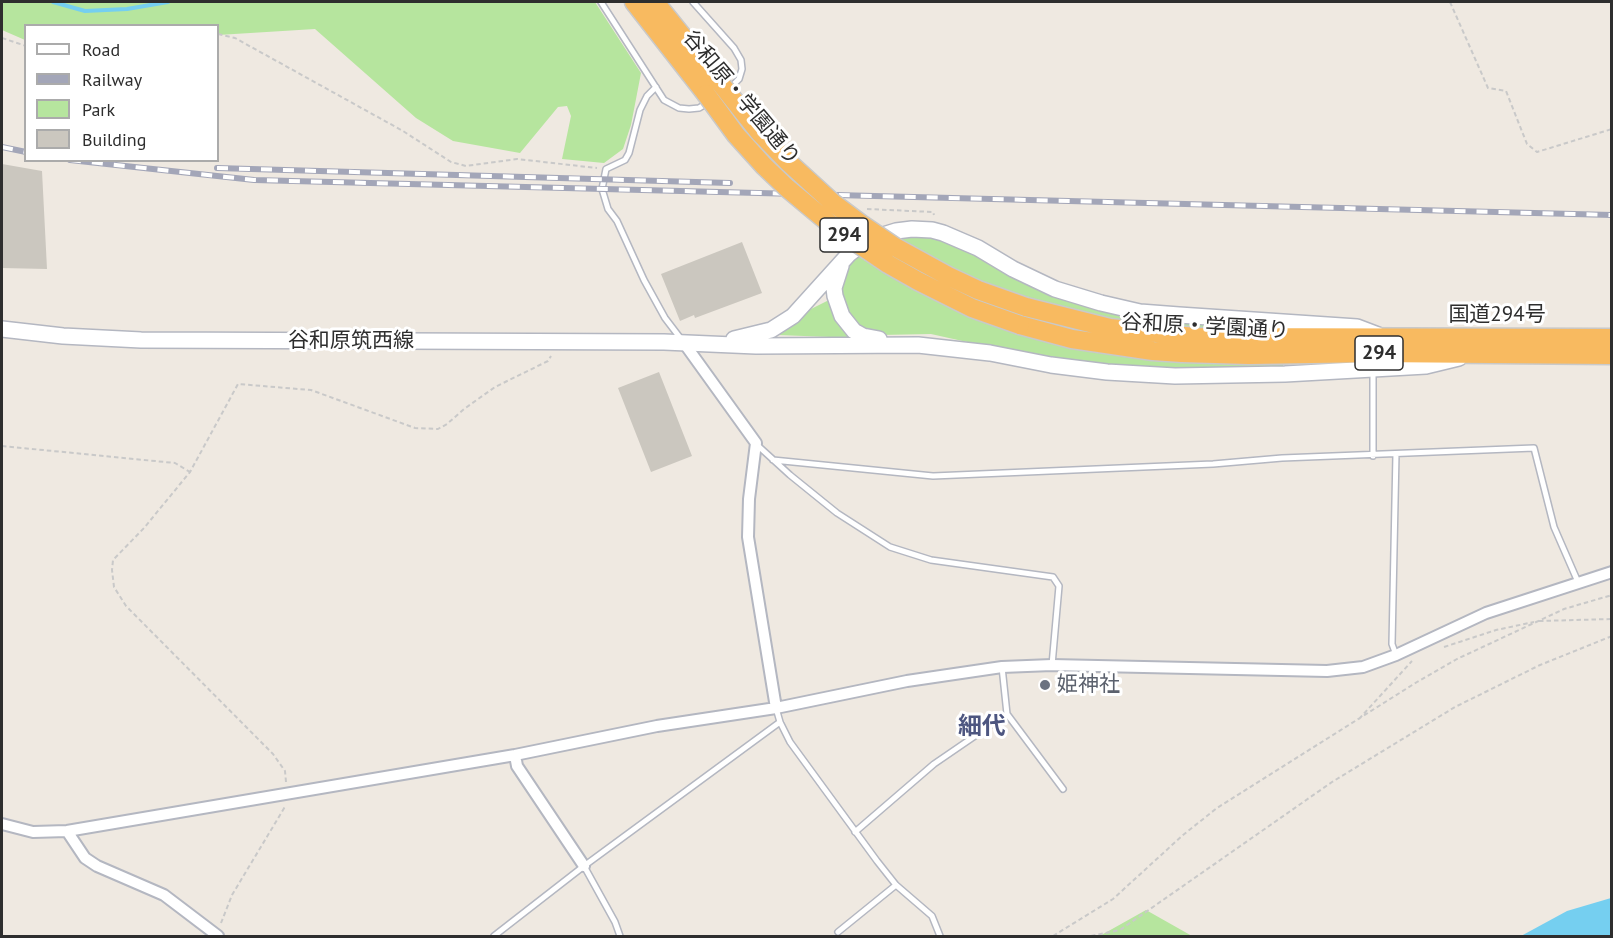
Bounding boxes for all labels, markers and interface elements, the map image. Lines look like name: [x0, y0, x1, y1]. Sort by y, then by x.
legend: [24, 24, 219, 162]
street label: 谷和原・学園通り: [677, 26, 805, 170]
text: Road: [82, 38, 120, 61]
text: Railway: [82, 68, 142, 91]
text: Park: [82, 98, 115, 121]
text: Building: [82, 128, 146, 151]
road number: 294: [820, 218, 868, 252]
street label: 国道294号: [1448, 302, 1546, 328]
street label: 谷和原・学園通り: [1120, 310, 1290, 344]
street label: 谷和原筑西線: [288, 328, 414, 354]
road number: 294: [1355, 336, 1403, 370]
place label: 姫神社: [1057, 672, 1120, 698]
marker: 姫神社: [1038, 678, 1052, 692]
district label: 細代: [958, 713, 1006, 741]

